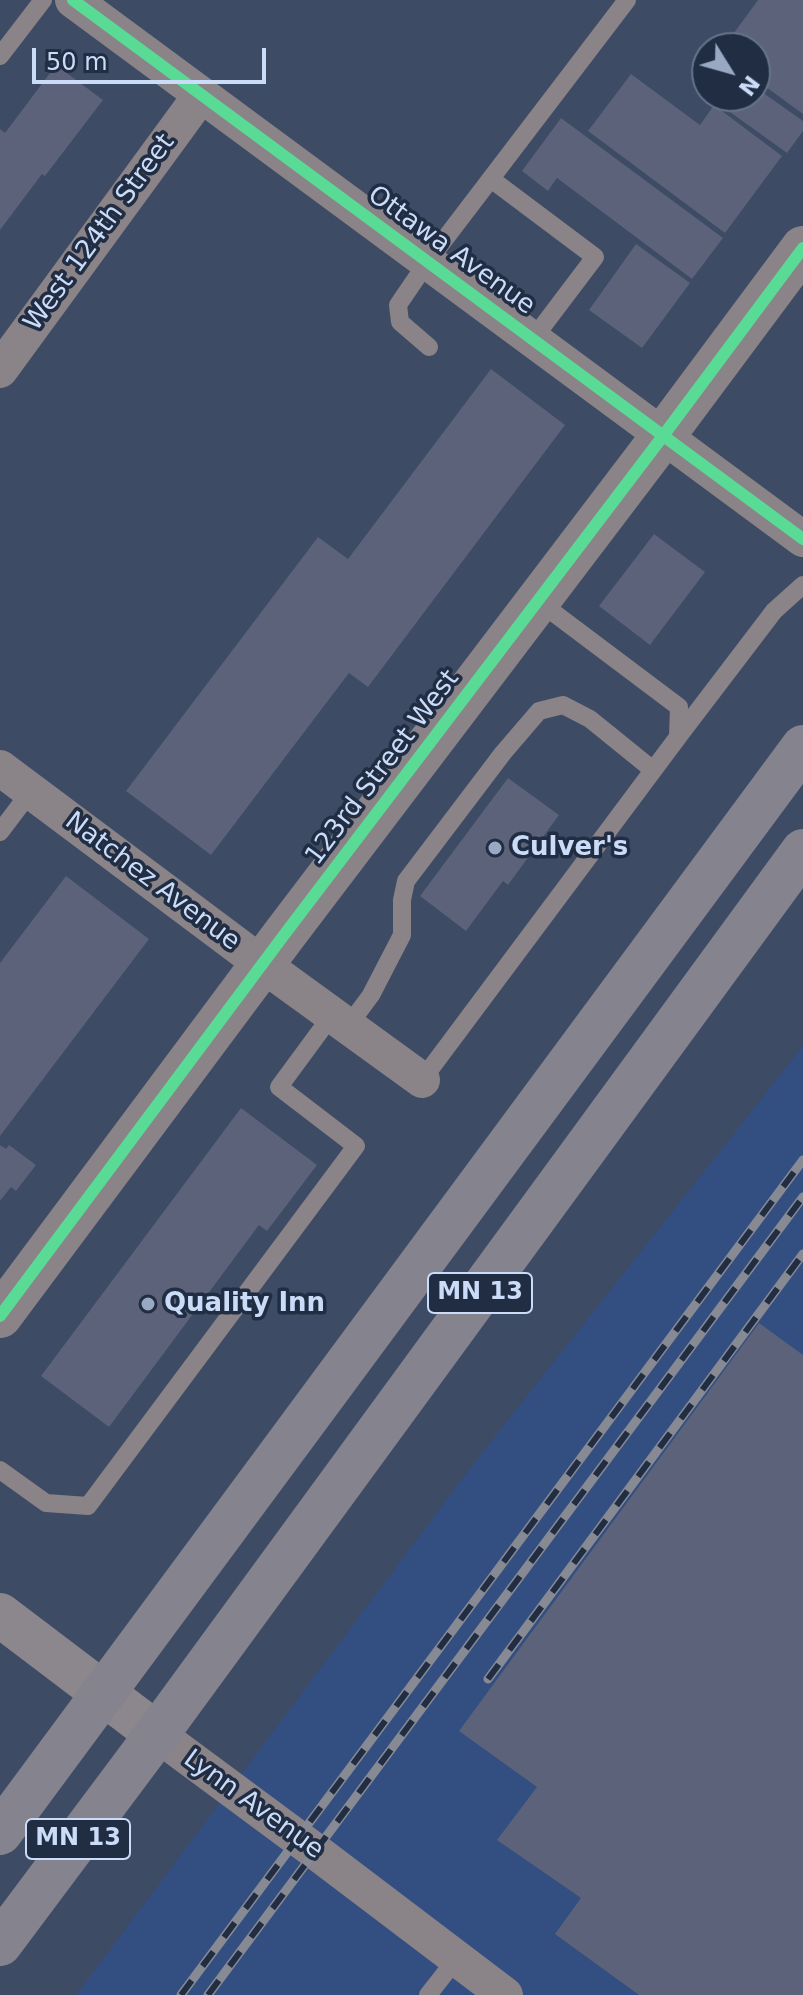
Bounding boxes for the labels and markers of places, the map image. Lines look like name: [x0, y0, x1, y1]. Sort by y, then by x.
place label: Culver's: [511, 832, 628, 864]
marker: Culver's: [486, 839, 504, 857]
place label: Quality Inn: [164, 1288, 325, 1320]
marker: Quality Inn: [139, 1295, 157, 1313]

